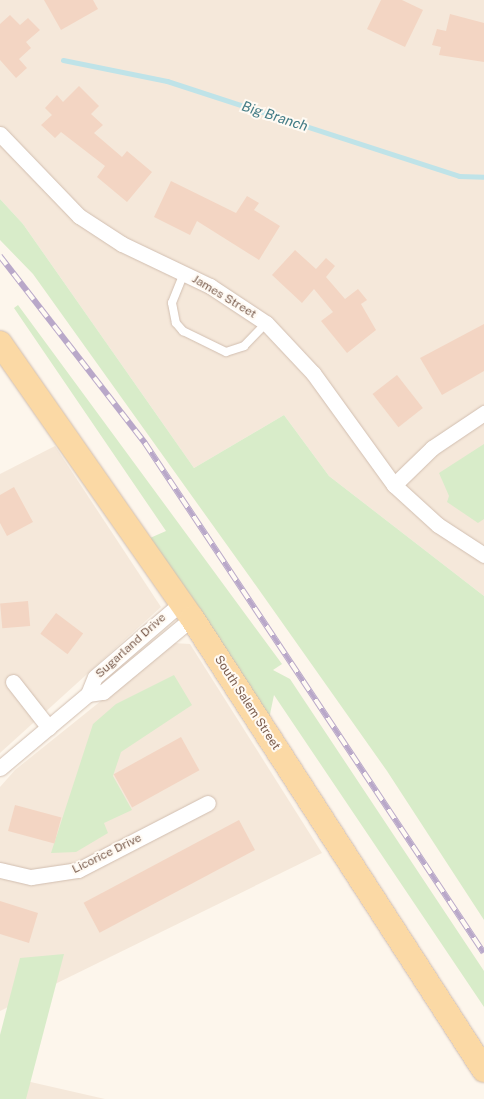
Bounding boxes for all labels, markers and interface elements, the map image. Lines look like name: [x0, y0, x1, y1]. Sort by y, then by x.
water label: Big Branch: [240, 97, 310, 135]
street label: James Street: [189, 272, 259, 322]
street label: Sugarland Drive: [93, 611, 169, 681]
street label: South Salem Street: [211, 653, 283, 753]
street label: Licorice Drive: [70, 831, 144, 877]

